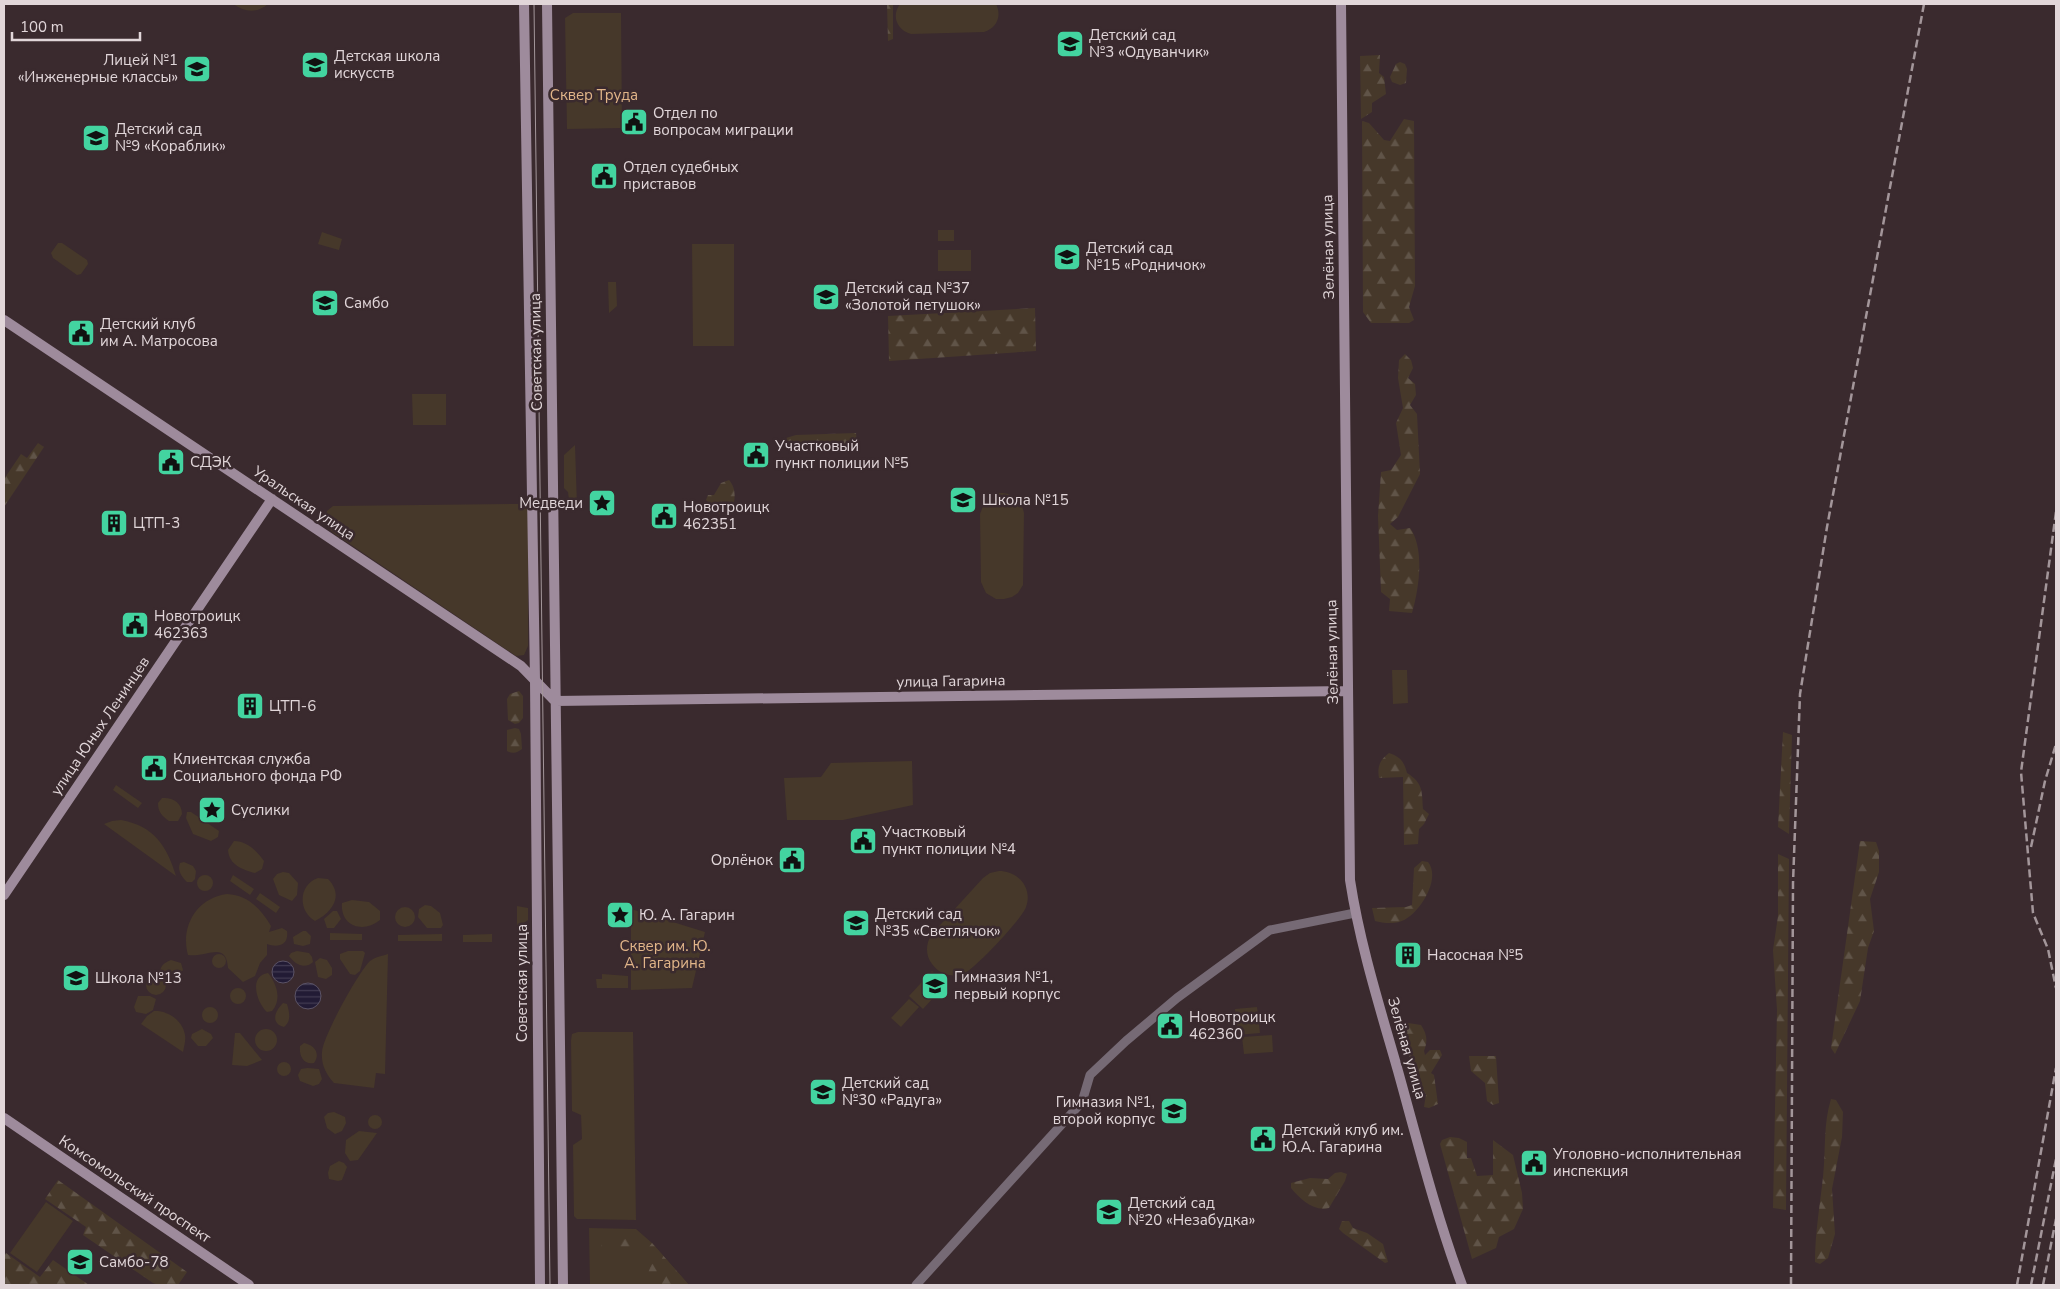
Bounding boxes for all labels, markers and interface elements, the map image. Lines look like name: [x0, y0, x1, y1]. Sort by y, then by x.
scale bar: [12, 10, 140, 42]
text: 100 m: [20, 17, 64, 37]
place label: Детский сад №3 «Одуванчик»: [1089, 25, 1209, 62]
school or university icon: Детский сад №3 «Одуванчик»: [1055, 29, 1085, 59]
place label: Детская школа искусств: [334, 46, 440, 83]
place label: Лицей №1 «Инженерные классы»: [18, 50, 178, 87]
school or university icon: Детская школа искусств: [300, 50, 330, 80]
school or university icon: Лицей №1 «Инженерные классы»: [182, 54, 212, 84]
park label: Сквер Труда: [550, 85, 638, 105]
place label: Отдел по вопросам миграции: [653, 103, 793, 140]
public building icon: Отдел по вопросам миграции: [619, 107, 649, 137]
place label: Детский сад №9 «Кораблик»: [115, 119, 226, 156]
school or university icon: Детский сад №9 «Кораблик»: [81, 123, 111, 153]
place label: Отдел судебных приставов: [623, 157, 739, 194]
public building icon: Отдел судебных приставов: [589, 161, 619, 191]
street label: Зелёная улица: [1317, 194, 1339, 300]
place label: Детский сад №15 «Родничок»: [1086, 238, 1206, 275]
school or university icon: Детский сад №15 «Родничок»: [1052, 242, 1082, 272]
place label: Детский сад №37 «Золотой петушок»: [845, 278, 981, 315]
school or university icon: Детский сад №37 «Золотой петушок»: [811, 282, 841, 312]
school or university icon: Самбо: [310, 288, 340, 318]
place label: Самбо: [344, 293, 389, 313]
street label: Советская улица: [525, 293, 547, 411]
place label: Детский клуб им А. Матросова: [100, 314, 218, 351]
public building icon: Детский клуб им А. Матросова: [66, 318, 96, 348]
place label: Участковый пункт полиции №5: [774, 436, 909, 473]
public building icon: Участковый пункт полиции №5: [741, 440, 771, 470]
public building icon: СДЭК: [156, 447, 186, 477]
place label: СДЭК: [190, 452, 232, 472]
street label: Уральская улица: [248, 461, 359, 545]
school or university icon: Школа №15: [948, 485, 978, 515]
place icon: Медведи: [587, 488, 617, 518]
place label: Школа №15: [982, 490, 1069, 510]
place label: Медведи: [519, 493, 583, 513]
place label: Новотроицк 462351: [683, 497, 769, 534]
public building icon: Новотроицк 462351: [649, 501, 679, 531]
building icon: ЦТП-3: [99, 508, 129, 538]
place label: ЦТП-3: [133, 513, 180, 533]
street label: Зелёная улица: [1321, 599, 1343, 705]
place label: Новотроицк 462363: [154, 606, 240, 643]
public building icon: Новотроицк 462363: [120, 610, 150, 640]
street label: улица Юных Ленинцев: [46, 653, 154, 799]
street label: улица Гагарина: [896, 670, 1006, 692]
building icon: ЦТП-6: [235, 691, 265, 721]
place label: ЦТП-6: [269, 696, 316, 716]
place label: Клиентская служба Социального фонда РФ: [173, 749, 342, 786]
public building icon: Клиентская служба Социального фонда РФ: [139, 753, 169, 783]
place icon: Суслики: [197, 795, 227, 825]
place label: Суслики: [231, 800, 290, 820]
place label: Участковый пункт полиции №4: [881, 822, 1016, 859]
public building icon: Участковый пункт полиции №4: [848, 826, 878, 856]
public building icon: Орлёнок: [777, 845, 807, 875]
place label: Орлёнок: [711, 850, 773, 870]
place icon: Ю. А. Гагарин: [605, 900, 635, 930]
place label: Детский сад №35 «Светлячок»: [875, 904, 1001, 941]
place label: Ю. А. Гагарин: [639, 905, 735, 925]
school or university icon: Детский сад №35 «Светлячок»: [841, 908, 871, 938]
street label: Советская улица: [512, 924, 532, 1042]
park label: Сквер им. Ю. А. Гагарина: [619, 936, 711, 973]
building icon: Насосная №5: [1393, 940, 1423, 970]
place label: Насосная №5: [1427, 945, 1523, 965]
school or university icon: Школа №13: [61, 963, 91, 993]
place label: Гимназия №1, первый корпус: [954, 967, 1060, 1004]
place label: Школа №13: [95, 968, 182, 988]
school or university icon: Гимназия №1, первый корпус: [920, 971, 950, 1001]
street label: Зелёная улица: [1383, 995, 1431, 1101]
place label: Новотроицк 462360: [1189, 1007, 1275, 1044]
public building icon: Новотроицк 462360: [1155, 1011, 1185, 1041]
place label: Детский сад №30 «Радуга»: [842, 1073, 942, 1110]
school or university icon: Детский сад №30 «Радуга»: [808, 1077, 838, 1107]
place label: Гимназия №1, второй корпус: [1053, 1092, 1155, 1129]
school or university icon: Гимназия №1, второй корпус: [1159, 1096, 1189, 1126]
place label: Детский клуб им. Ю.А. Гагарина: [1282, 1120, 1404, 1157]
public building icon: Детский клуб им. Ю.А. Гагарина: [1248, 1124, 1278, 1154]
street label: Комсомольский проспект: [55, 1131, 215, 1248]
place label: Уголовно-исполнительная инспекция: [1552, 1144, 1741, 1181]
public building icon: Уголовно-исполнительная инспекция: [1519, 1148, 1549, 1178]
place label: Детский сад №20 «Незабудка»: [1128, 1193, 1255, 1230]
school or university icon: Детский сад №20 «Незабудка»: [1094, 1197, 1124, 1227]
school or university icon: Самбо-78: [65, 1247, 95, 1277]
place label: Самбо-78: [99, 1252, 168, 1272]

